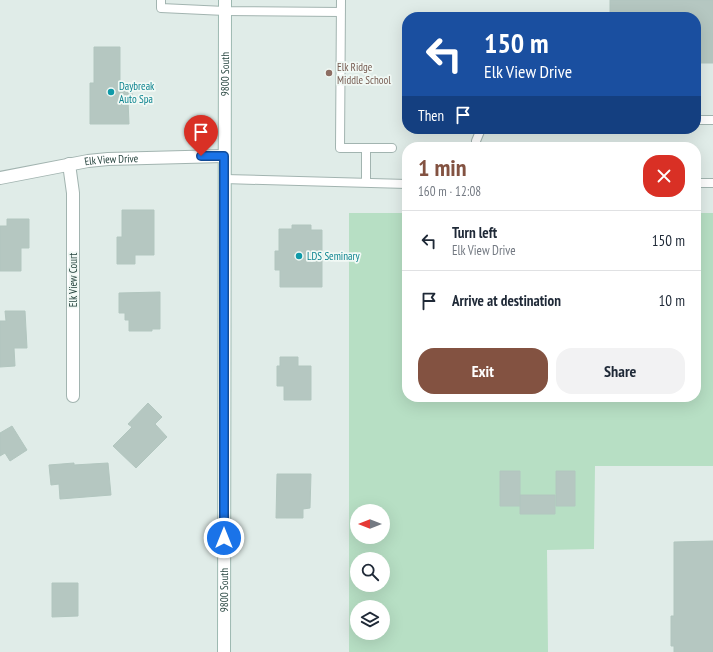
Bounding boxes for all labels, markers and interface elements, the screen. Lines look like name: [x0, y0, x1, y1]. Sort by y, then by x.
text: 150 m: [484, 24, 548, 61]
icon: left: [418, 28, 470, 80]
street label: 9800 South: [218, 52, 232, 96]
place label: Elk Ridge Middle School: [337, 60, 391, 87]
text: Elk View Drive: [484, 60, 572, 83]
marker: Elk Ridge Middle School: [324, 68, 334, 78]
place label: Daybreak Auto Spa: [119, 79, 155, 106]
marker: Daybreak Auto Spa: [106, 87, 116, 97]
icon: arrive: [452, 104, 474, 126]
text: Then: [418, 106, 444, 125]
pin: [184, 115, 218, 156]
icon: arrive: [190, 121, 212, 143]
street label: Elk View Drive: [83, 151, 139, 169]
text: 1 min: [418, 152, 466, 183]
button: close: [643, 155, 685, 197]
text: 160 m · 12:08: [418, 183, 481, 200]
text: Turn left: [452, 223, 497, 242]
icon: left: [418, 230, 440, 252]
text: 150 m: [652, 231, 685, 250]
text: Elk View Drive: [452, 242, 516, 259]
place label: LDS Seminary: [307, 249, 360, 263]
marker: LDS Seminary: [294, 251, 304, 261]
street label: Elk View Court: [66, 253, 80, 307]
icon: arrive: [418, 290, 440, 312]
text: Arrive at destination: [452, 291, 561, 310]
text: 10 m: [659, 291, 685, 310]
button: Exit: [418, 348, 548, 394]
button: Share: [556, 348, 685, 394]
north arrow: [350, 504, 390, 544]
map controls: [350, 504, 390, 640]
position arrow: [203, 517, 245, 559]
button: search: [350, 552, 390, 592]
street label: 9800 South: [217, 568, 231, 612]
button: layers: [350, 600, 390, 640]

